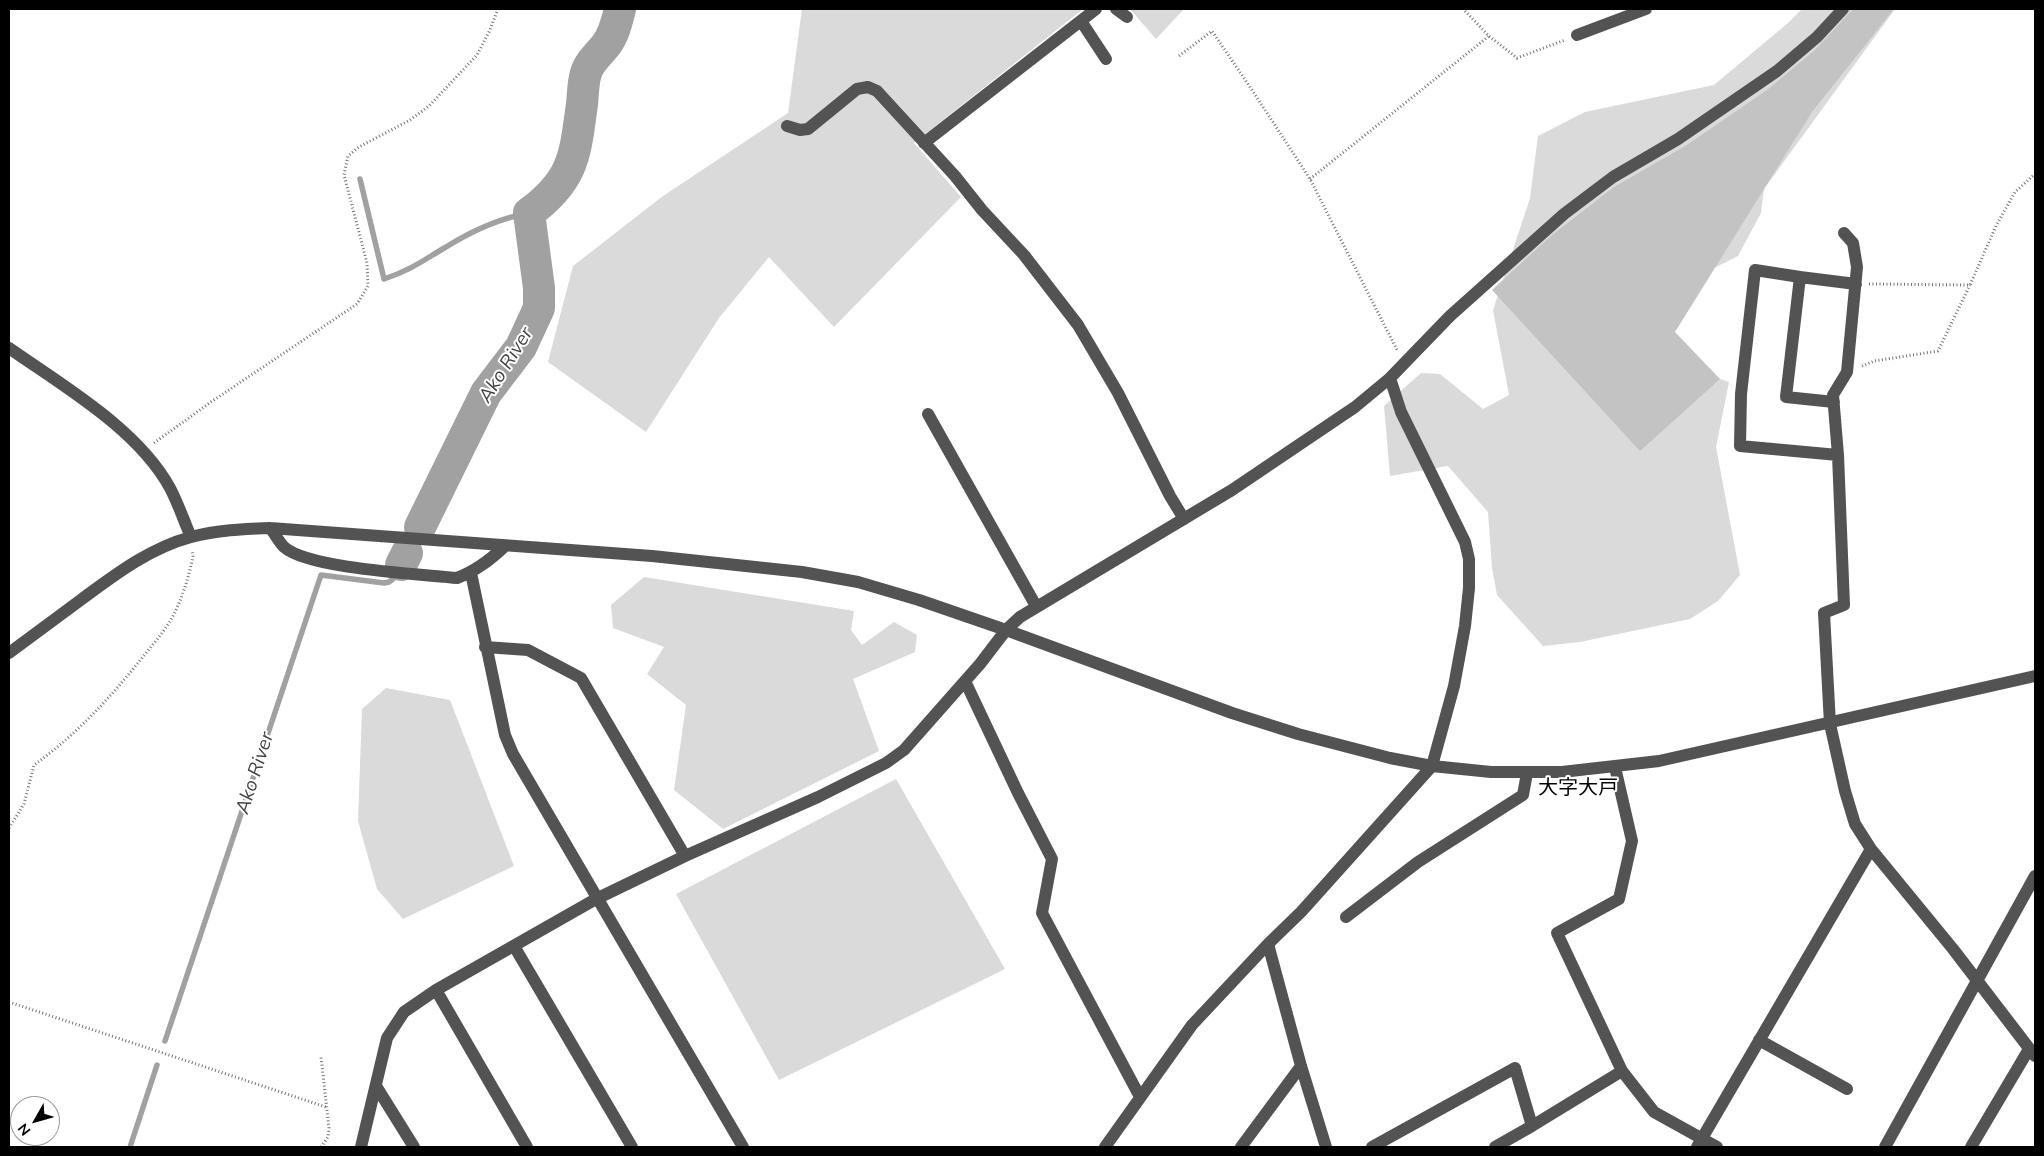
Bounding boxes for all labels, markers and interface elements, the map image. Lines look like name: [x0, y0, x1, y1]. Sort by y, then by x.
water label: Ako River: [474, 323, 538, 407]
water label: Ako River: [231, 729, 279, 817]
district label: 大字大戸: [1538, 776, 1618, 800]
north arrow: [10, 1096, 60, 1146]
text: N: [14, 1120, 34, 1139]

